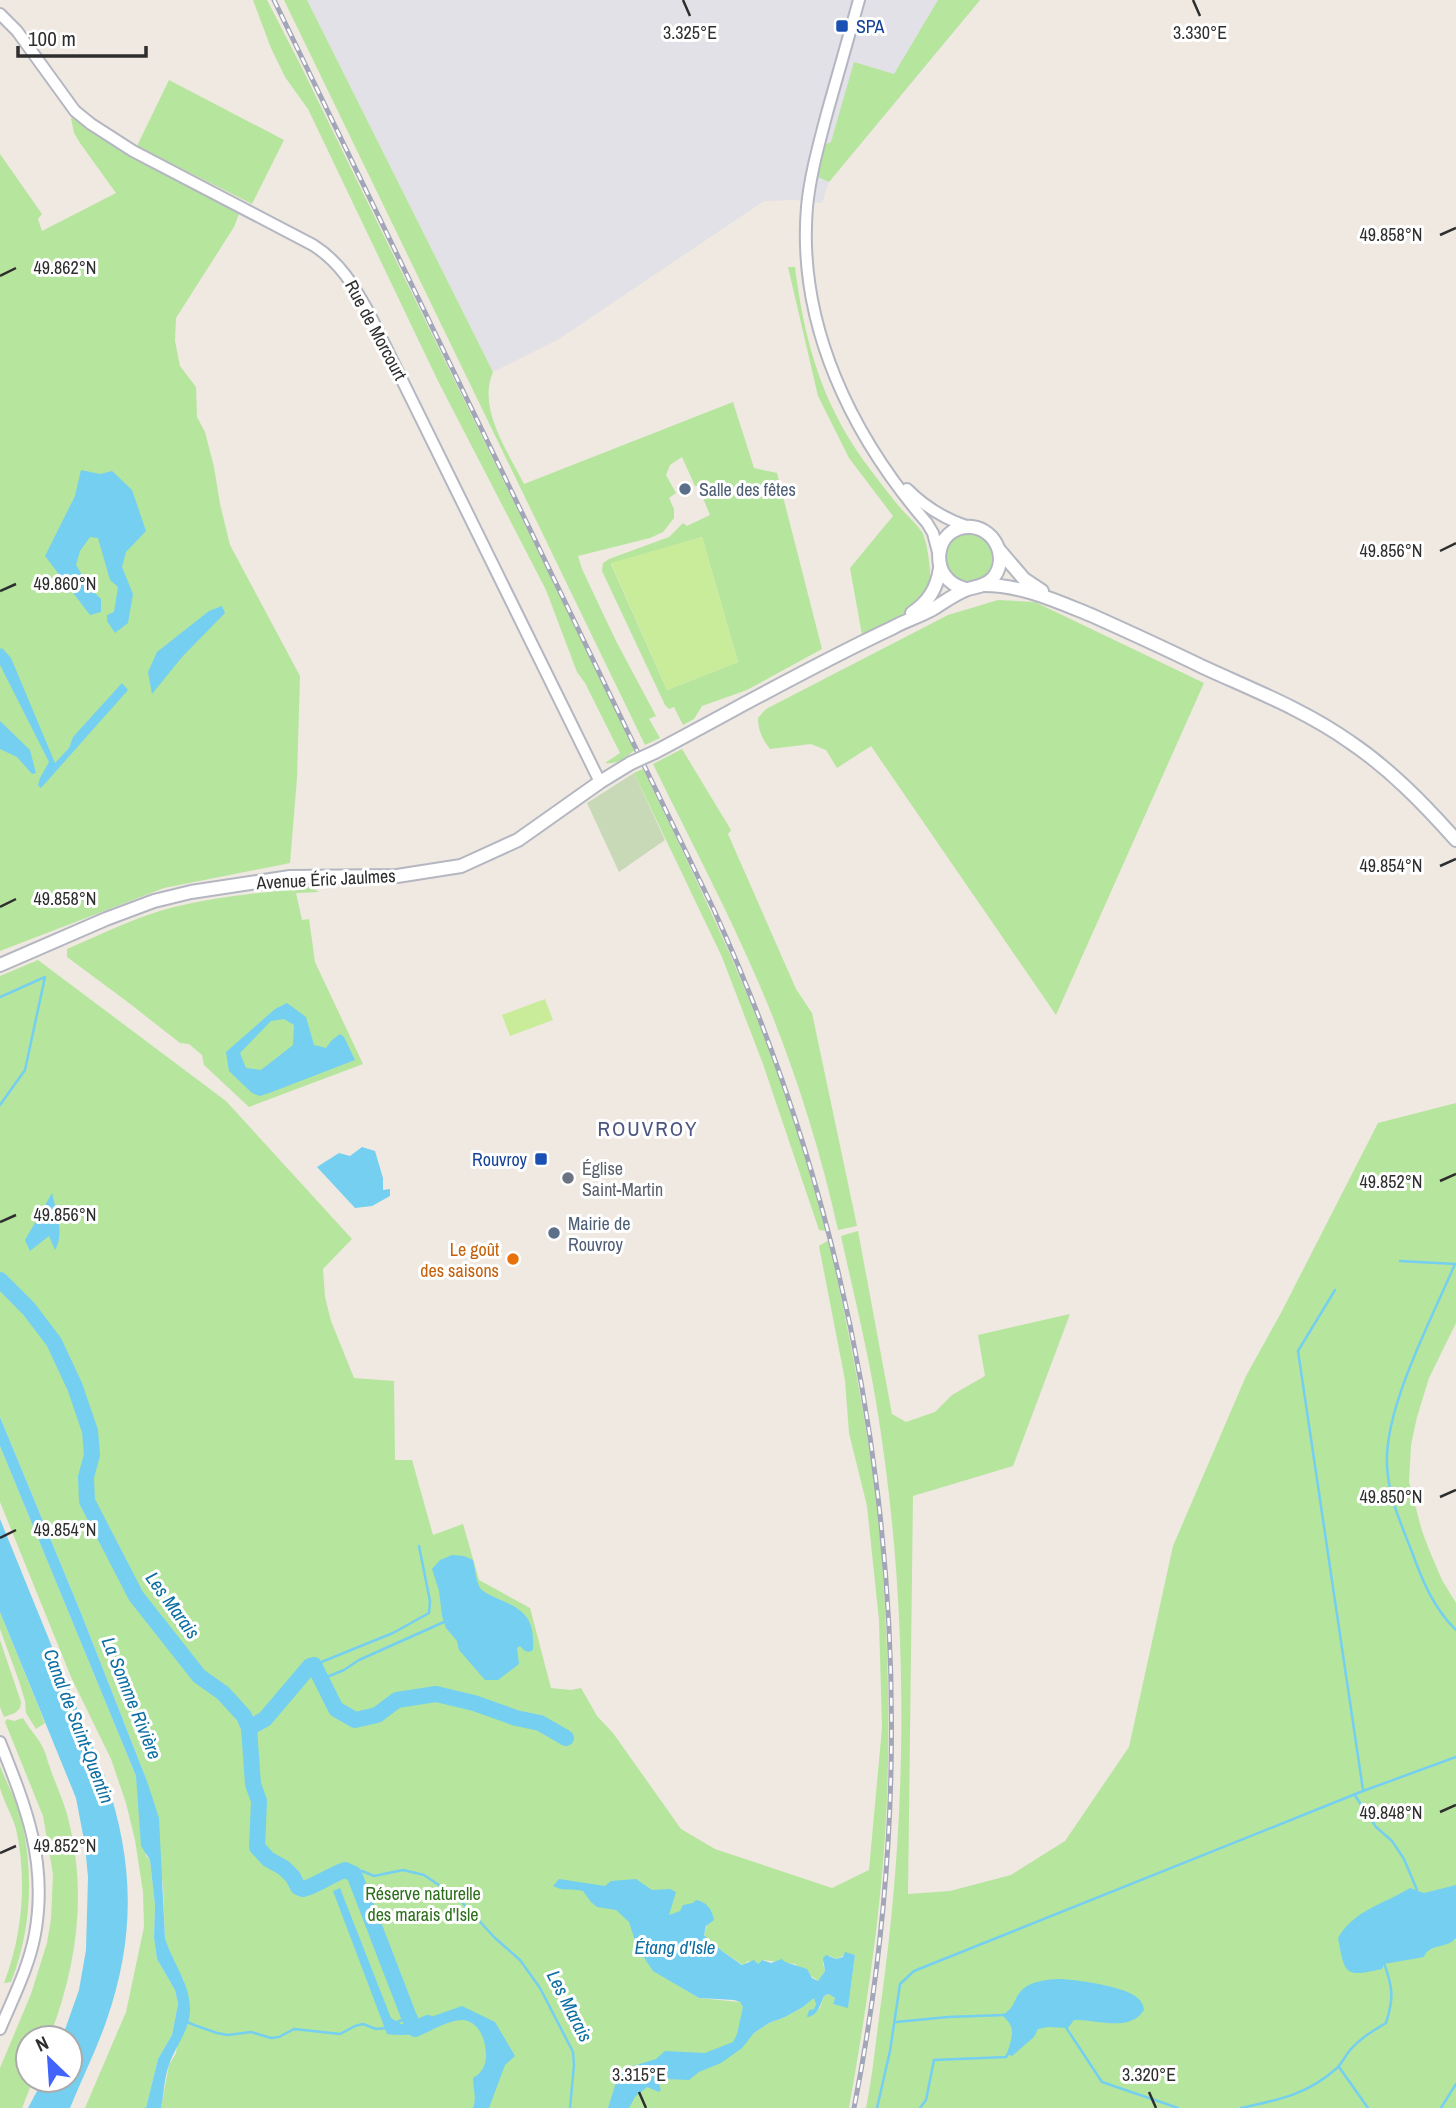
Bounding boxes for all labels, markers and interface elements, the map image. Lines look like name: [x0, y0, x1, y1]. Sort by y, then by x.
scale bar: [18, 14, 145, 58]
place label: SPA: [856, 14, 885, 39]
marker: SPA: [834, 18, 850, 34]
text: 3.325°E: [663, 20, 717, 45]
text: 3.330°E: [1173, 20, 1227, 45]
text: 100 m: [28, 24, 76, 53]
text: 49.858°N: [1360, 222, 1423, 247]
text: 49.862°N: [34, 255, 97, 280]
street label: Rue de Morcourt: [339, 276, 413, 384]
place label: Salle des fêtes: [699, 477, 796, 502]
marker: Salle des fêtes: [677, 481, 693, 497]
text: 49.856°N: [1360, 538, 1423, 563]
text: 49.860°N: [34, 571, 97, 596]
text: 49.854°N: [1360, 853, 1423, 878]
street label: Avenue Éric Jaulmes: [255, 863, 396, 895]
text: 49.858°N: [34, 886, 97, 911]
district label: ROUVROY: [597, 1114, 699, 1143]
place label: Rouvroy: [472, 1147, 528, 1172]
marker: Rouvroy: [533, 1151, 549, 1167]
place label: Église Saint-Martin: [582, 1156, 663, 1202]
text: 49.852°N: [1360, 1169, 1423, 1194]
marker: Église Saint-Martin: [560, 1170, 576, 1186]
text: 49.856°N: [34, 1202, 97, 1227]
place label: Mairie de Rouvroy: [568, 1211, 630, 1257]
marker: Mairie de Rouvroy: [546, 1225, 562, 1241]
place label: Le goût des saisons: [420, 1237, 499, 1283]
marker: Le goût des saisons: [505, 1251, 521, 1267]
text: 49.850°N: [1360, 1484, 1423, 1509]
text: 49.854°N: [34, 1517, 97, 1542]
water label: Les Marais: [140, 1566, 206, 1644]
water label: La Somme Rivière: [96, 1633, 168, 1763]
water label: Canal de Saint-Quentin: [38, 1645, 120, 1807]
text: 49.848°N: [1360, 1800, 1423, 1825]
text: 49.852°N: [34, 1833, 97, 1858]
park label: Réserve naturelle des marais d'Isle: [365, 1881, 481, 1927]
water label: Étang d'Isle: [635, 1934, 715, 1960]
water label: Les Marais: [541, 1966, 599, 2046]
north arrow: [14, 2024, 84, 2094]
text: N: [31, 2029, 52, 2058]
text: 3.315°E: [612, 2062, 666, 2087]
text: 3.320°E: [1122, 2062, 1176, 2087]

